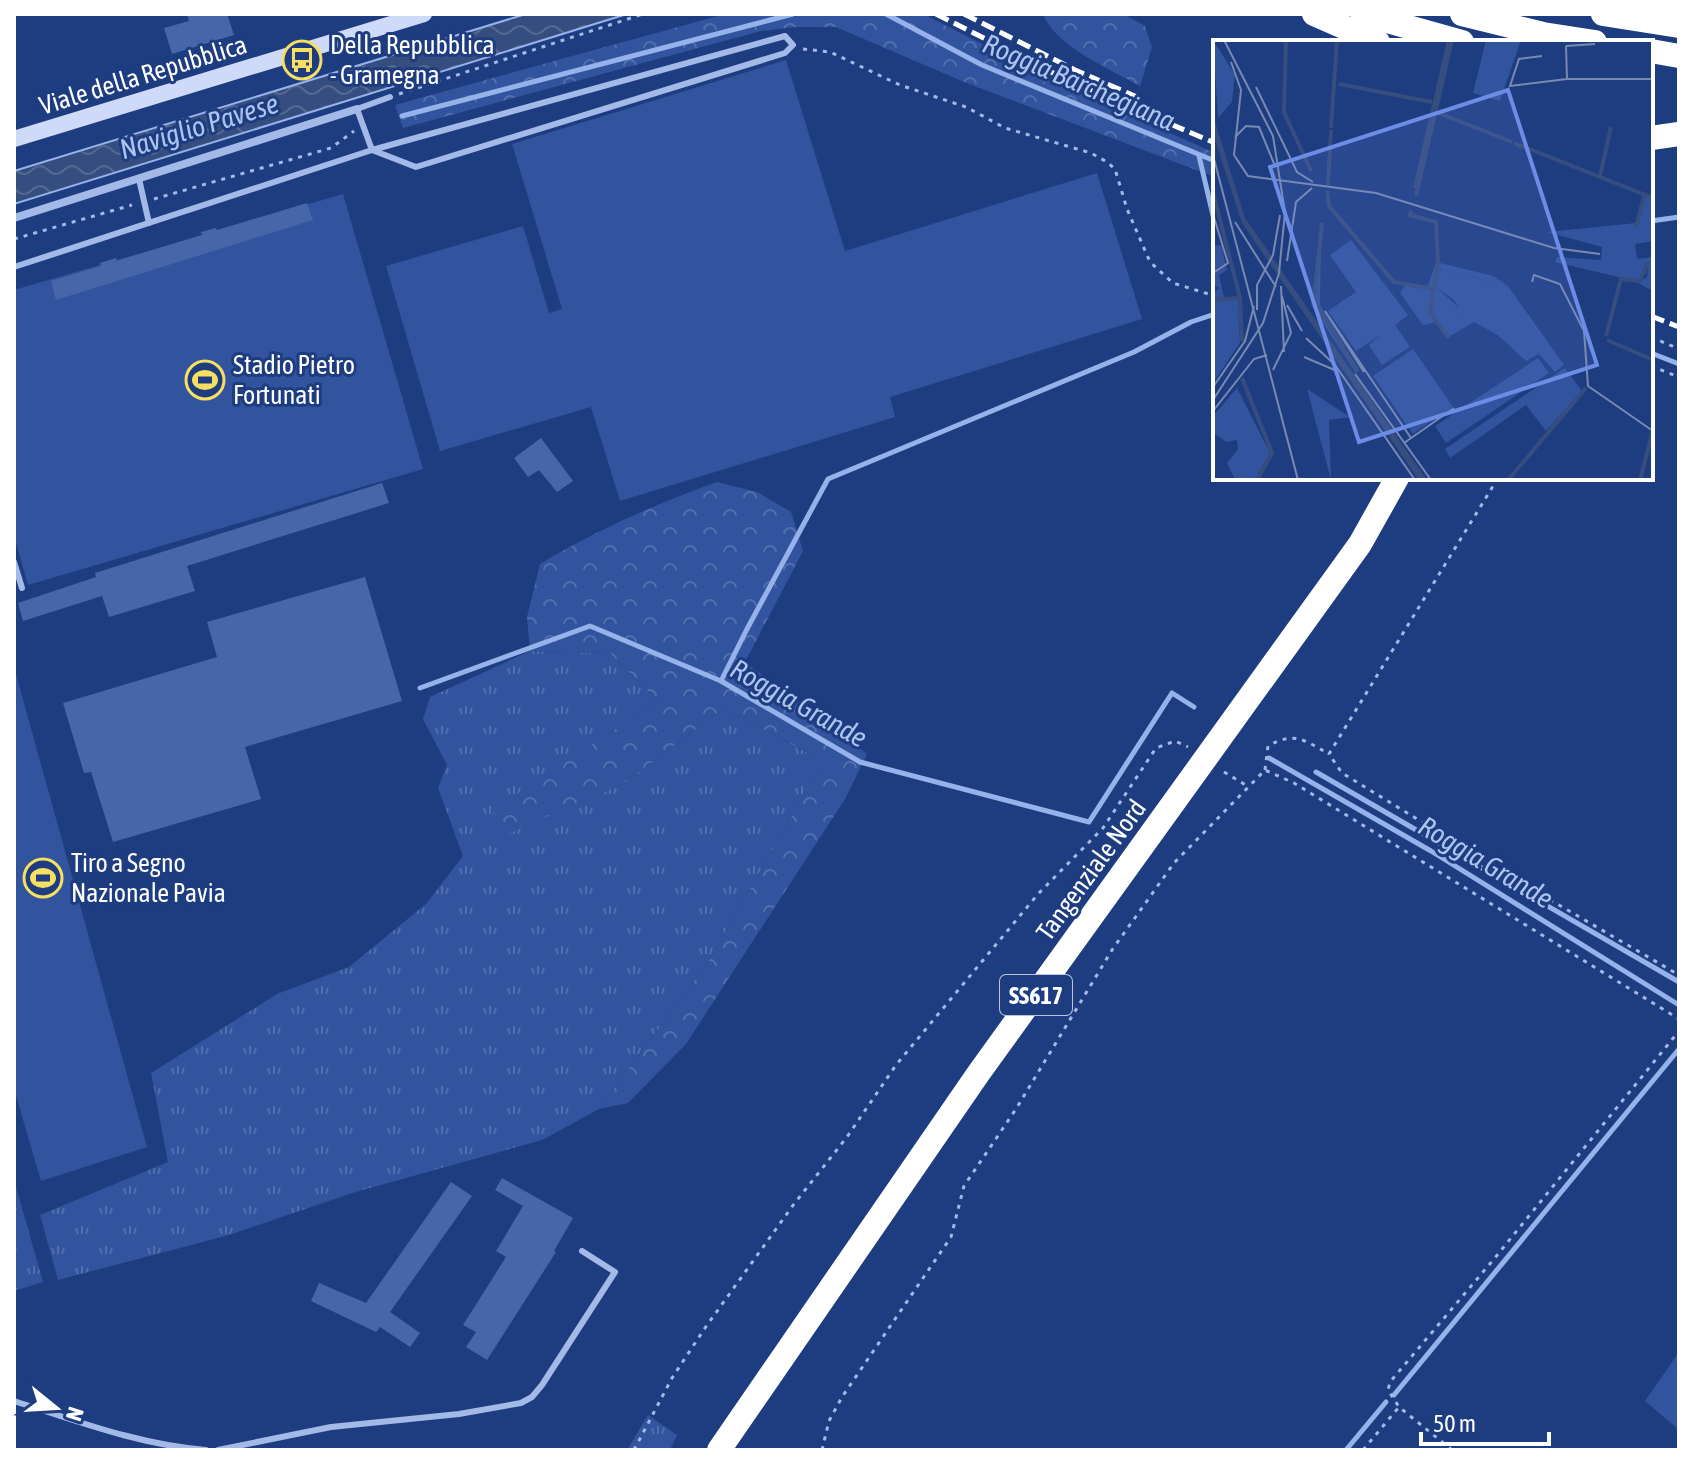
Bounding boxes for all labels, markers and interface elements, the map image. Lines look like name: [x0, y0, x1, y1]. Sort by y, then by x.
water label: Roggia Barchegiana: [978, 27, 1180, 137]
street label: Viale della Repubblica: [36, 29, 250, 121]
place label: Della Repubblica - Gramegna: [330, 30, 495, 90]
bus stop icon: Della Repubblica - Gramegna: [281, 39, 323, 81]
inset map: [1213, 40, 1653, 480]
water label: Naviglio Pavese: [116, 87, 282, 165]
place label: Stadio Pietro Fortunati: [233, 350, 355, 410]
sports icon: Stadio Pietro Fortunati: [184, 359, 226, 401]
water label: Roggia Grande: [725, 652, 873, 754]
street label: Tangenziale Nord: [1030, 794, 1152, 946]
water label: Roggia Grande: [1413, 809, 1559, 915]
place label: Tiro a Segno Nazionale Pavia: [71, 848, 226, 908]
sports icon: Tiro a Segno Nazionale Pavia: [22, 857, 64, 899]
road number: SS617: [1000, 975, 1072, 1015]
north arrow: [16, 1368, 96, 1448]
scale bar: [1421, 1396, 1549, 1446]
text: N: [61, 1404, 89, 1424]
text: 50 m: [1433, 1410, 1476, 1437]

